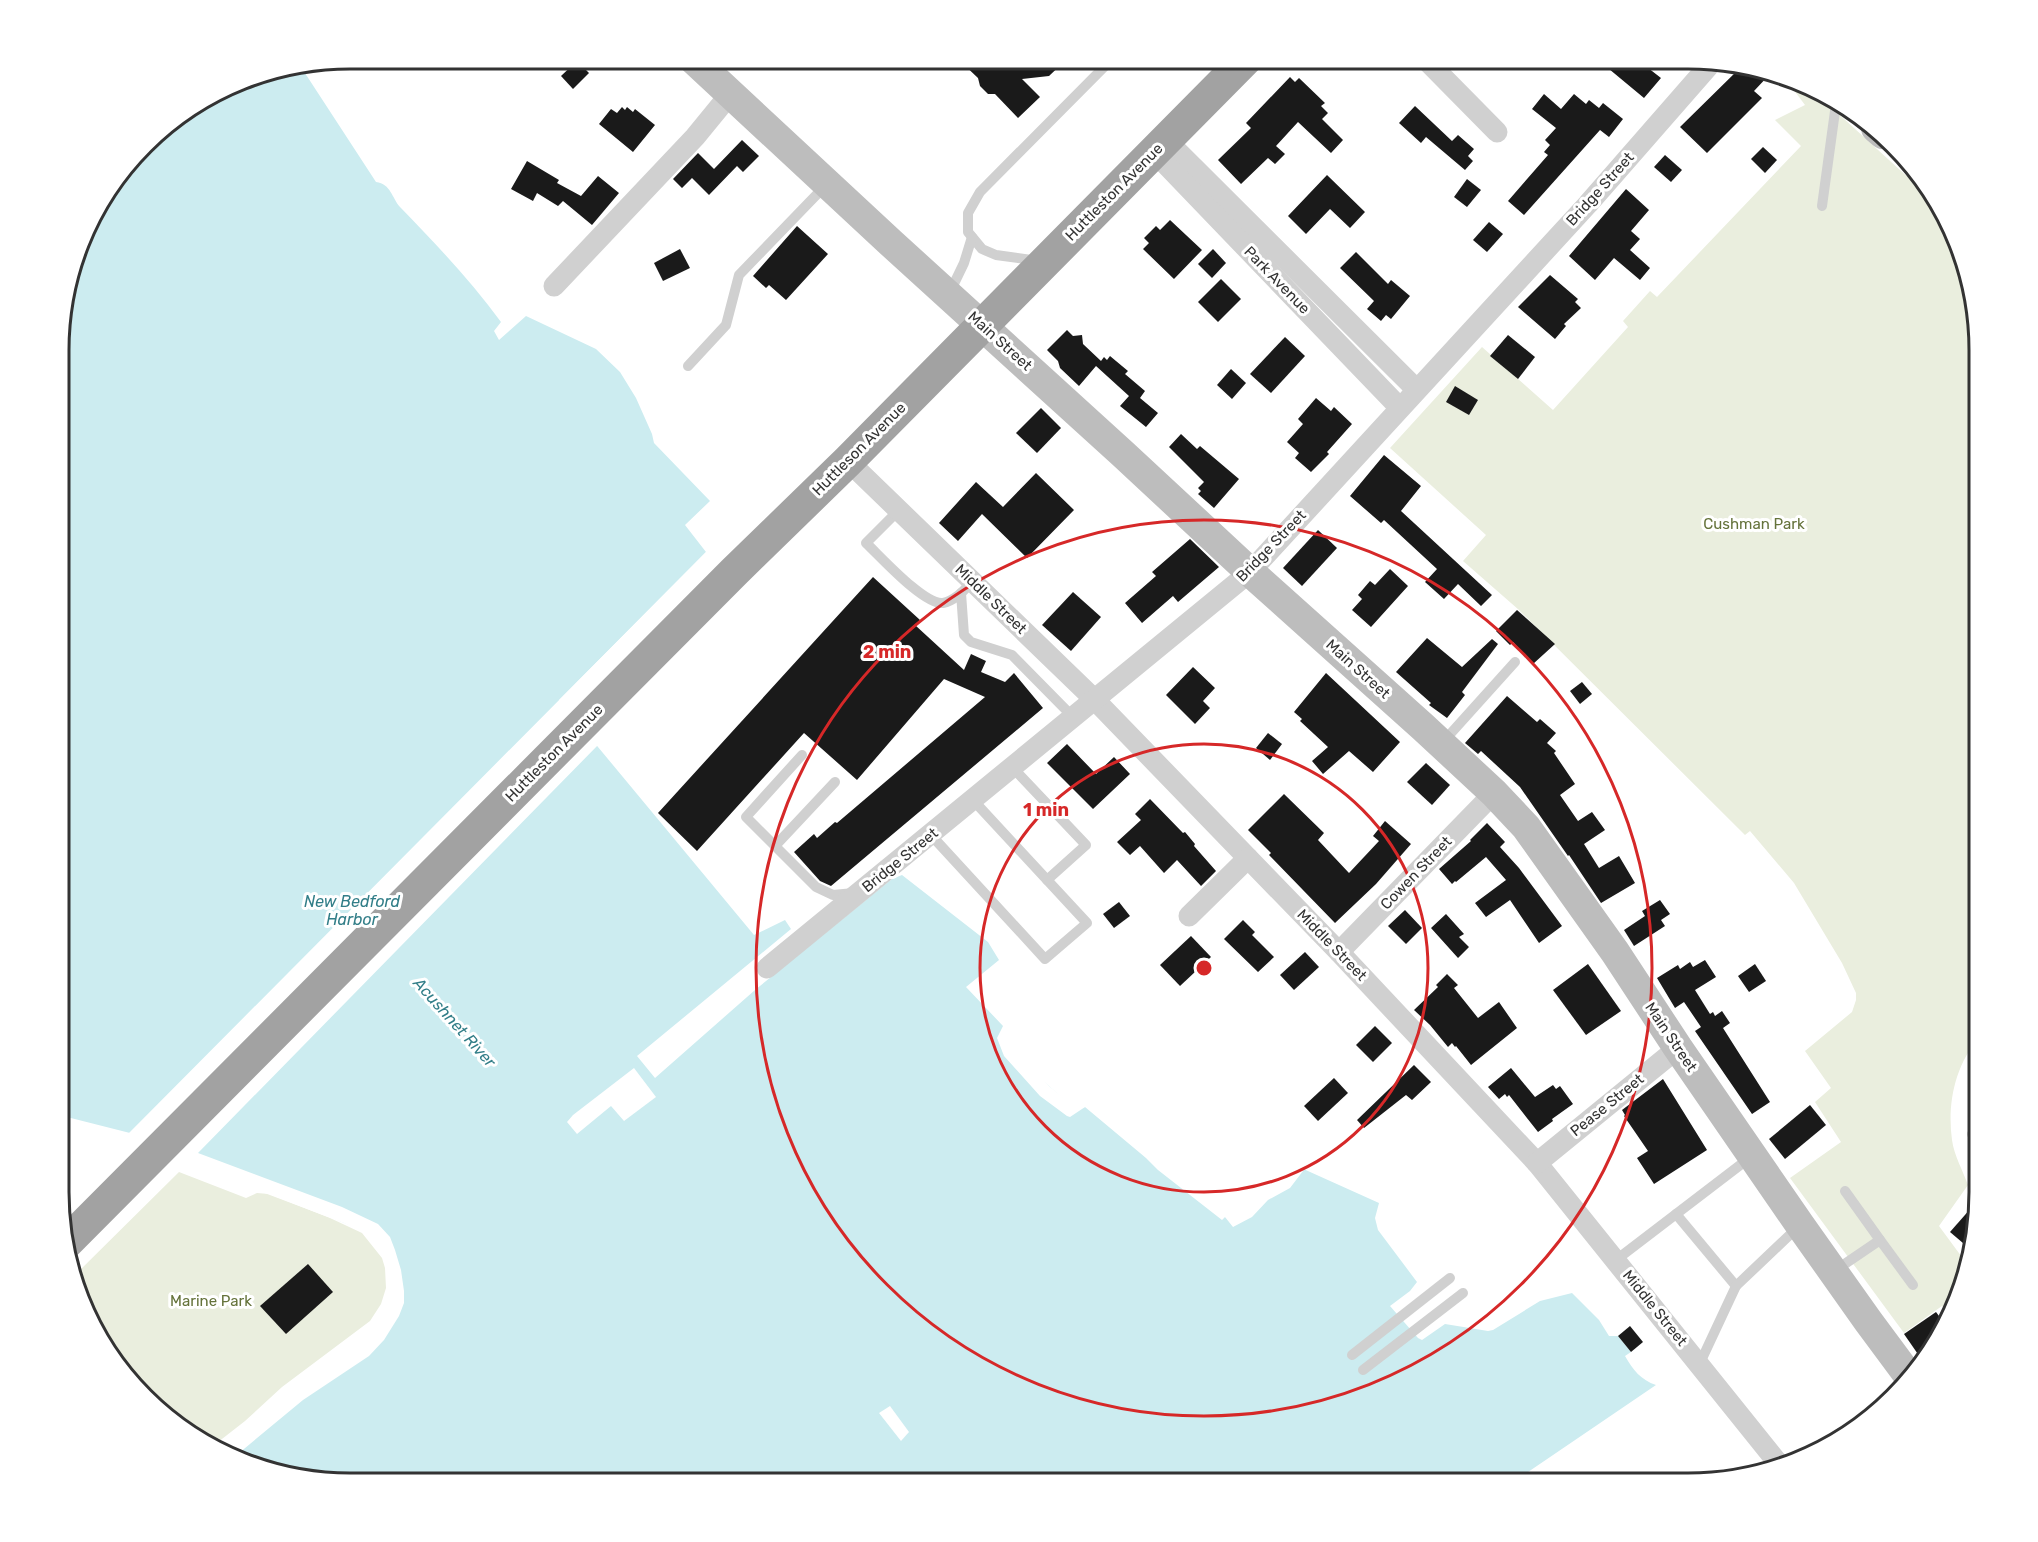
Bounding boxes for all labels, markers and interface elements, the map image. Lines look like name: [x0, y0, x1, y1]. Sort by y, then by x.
street label: Huttleston Avenue: [1061, 139, 1167, 245]
street label: Bridge Street: [1562, 148, 1638, 229]
street label: Park Avenue: [1240, 243, 1314, 317]
street label: Main Street: [964, 308, 1036, 375]
street label: Huttleson Avenue: [809, 399, 909, 499]
street label: Bridge Street: [1232, 506, 1310, 586]
park label: Cushman Park: [1703, 515, 1805, 533]
street label: Middle Street: [951, 560, 1031, 638]
street label: Main Street: [1322, 636, 1394, 703]
text: 2 min: [863, 641, 911, 663]
street label: Huttleston Avenue: [501, 700, 607, 806]
text: 1 min: [1023, 799, 1069, 821]
street label: Bridge Street: [858, 824, 942, 896]
street label: Cowen Street: [1377, 833, 1455, 913]
water label: New Bedford Harbor: [304, 892, 401, 929]
street label: Middle Street: [1293, 905, 1371, 985]
centre of rings: [1194, 958, 1214, 978]
water label: Acushnet River: [409, 973, 500, 1072]
street label: Main Street: [1641, 999, 1701, 1075]
street label: Pease Street: [1567, 1070, 1647, 1140]
street label: Middle Street: [1619, 1266, 1691, 1350]
park label: Marine Park: [170, 1292, 252, 1310]

